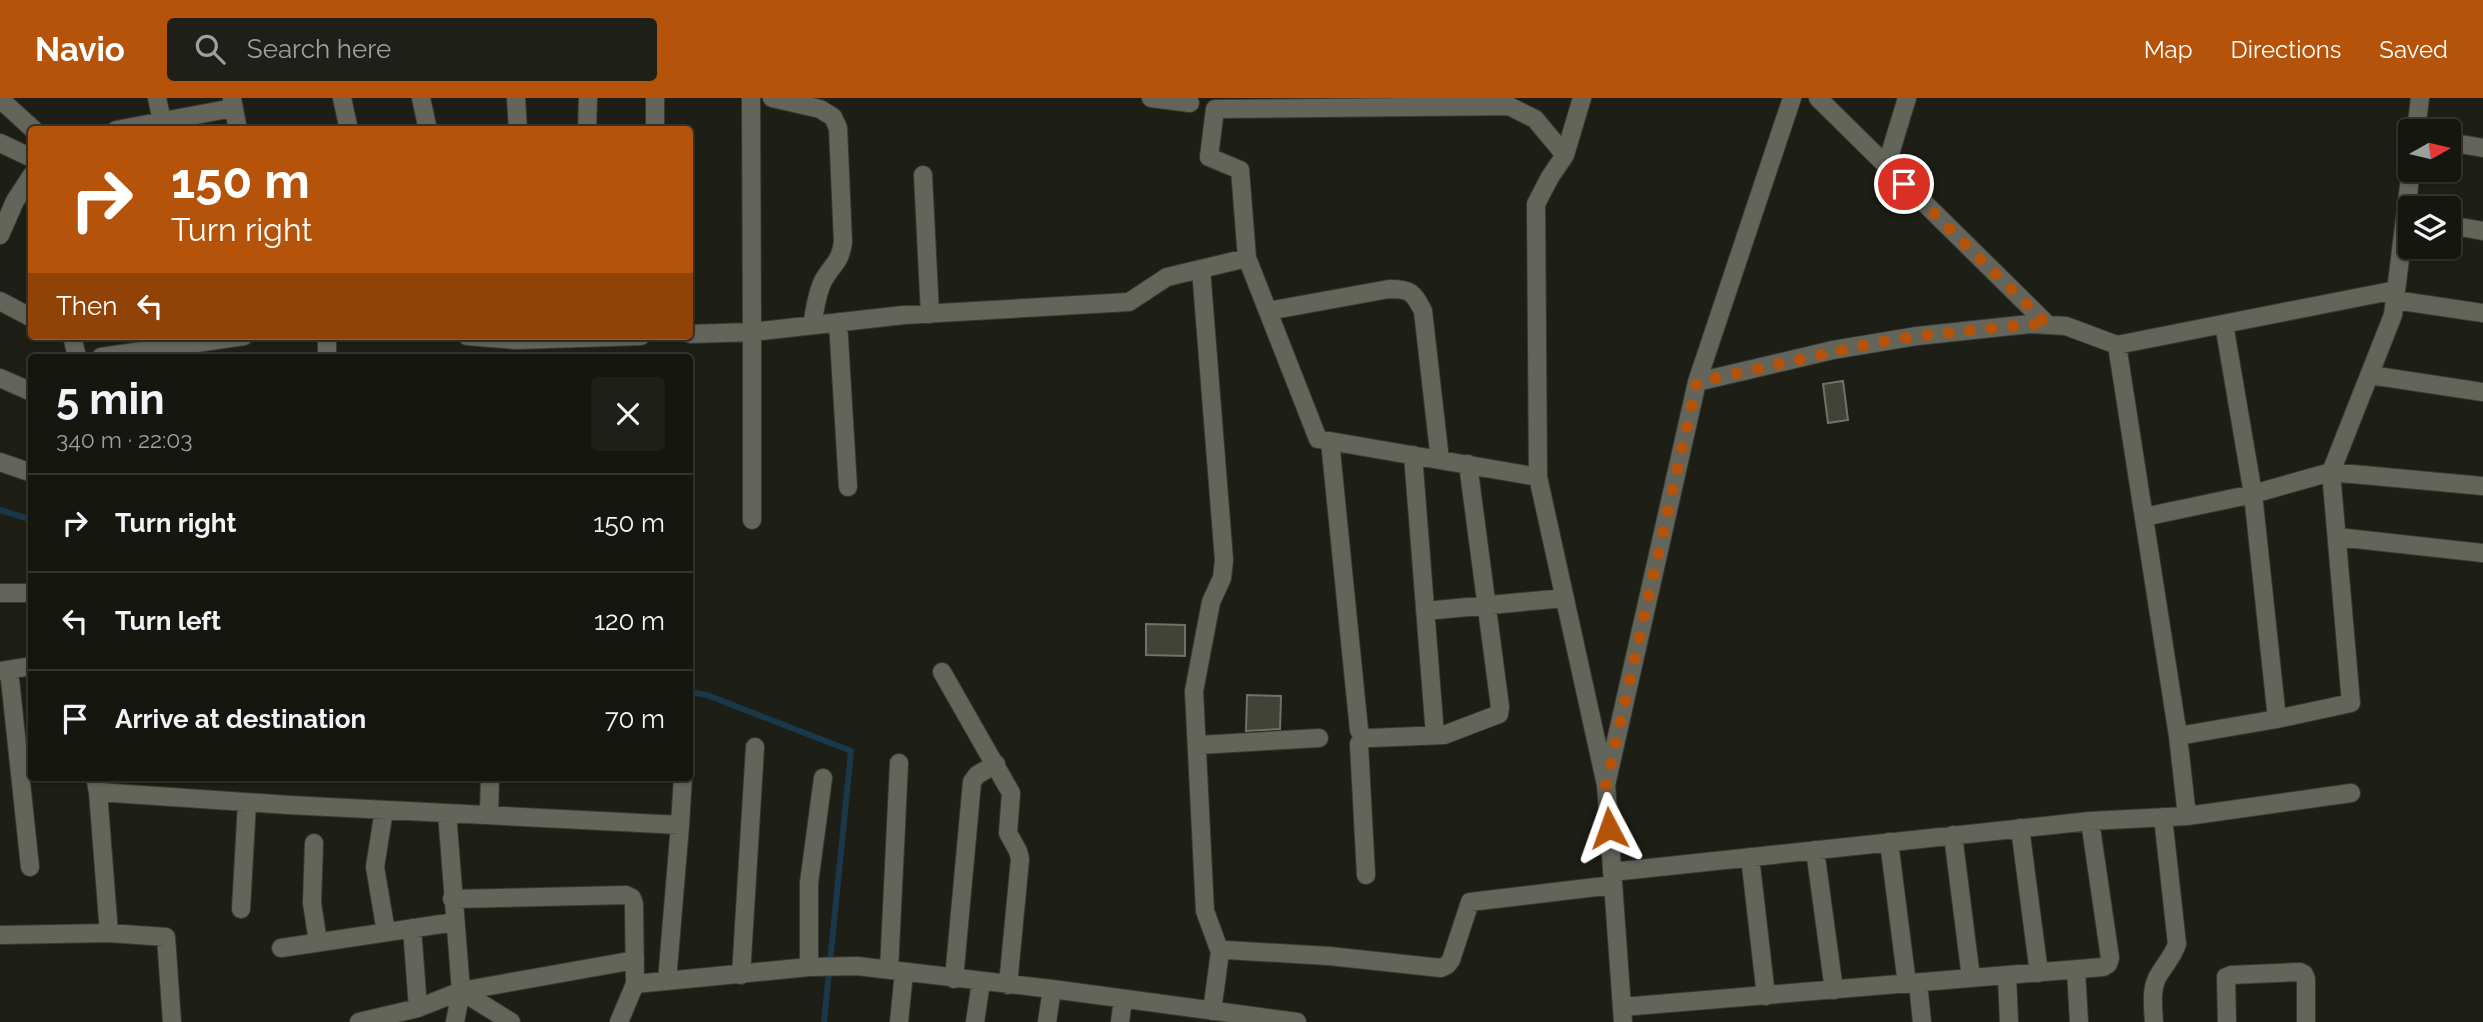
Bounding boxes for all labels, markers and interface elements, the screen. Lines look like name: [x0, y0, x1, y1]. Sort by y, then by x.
search box: [167, 18, 657, 81]
text: Navio: [35, 30, 125, 69]
icon: search: [191, 30, 229, 68]
text: Search here: [247, 34, 391, 64]
text: Map: [2144, 35, 2193, 64]
text: Directions: [2231, 35, 2341, 64]
text: Saved: [2379, 35, 2448, 64]
north arrow: [2398, 119, 2460, 182]
map controls: [2398, 119, 2461, 259]
text: 150 m: [171, 152, 310, 209]
icon: right: [56, 154, 147, 245]
pin: [1874, 154, 1934, 214]
icon: arrive: [1885, 165, 1923, 203]
button: layers: [2398, 196, 2461, 259]
text: Turn right: [171, 211, 312, 248]
icon: left: [131, 287, 169, 325]
text: Then: [56, 291, 117, 321]
text: 5 min: [56, 375, 165, 424]
button: close: [591, 377, 665, 451]
text: 340 m · 22:03: [56, 426, 193, 453]
icon: right: [56, 504, 94, 542]
text: Turn right: [115, 508, 236, 538]
text: 150 m: [593, 508, 665, 538]
icon: left: [56, 602, 94, 640]
text: Turn left: [115, 606, 221, 636]
text: 120 m: [594, 606, 665, 636]
icon: arrive: [56, 700, 94, 738]
text: Arrive at destination: [115, 704, 366, 734]
text: 70 m: [605, 704, 665, 734]
position arrow: [1572, 791, 1646, 865]

